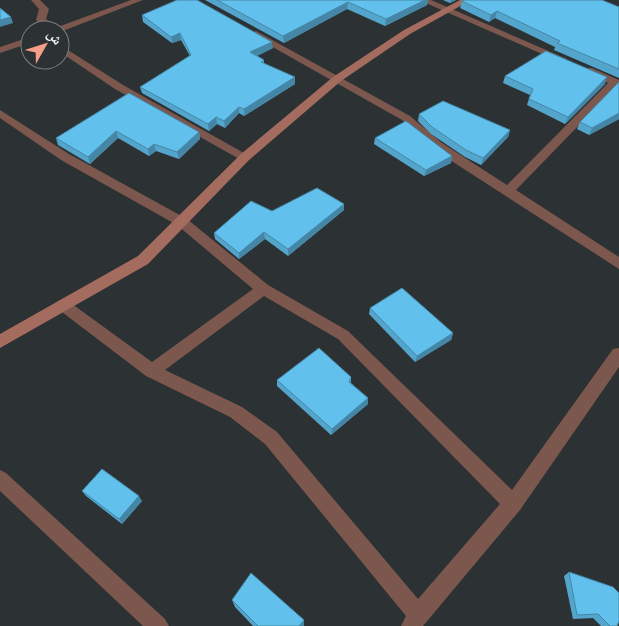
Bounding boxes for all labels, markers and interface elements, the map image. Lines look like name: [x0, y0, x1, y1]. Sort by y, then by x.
north arrow: [20, 20, 70, 70]
text: ش: [43, 25, 68, 48]

